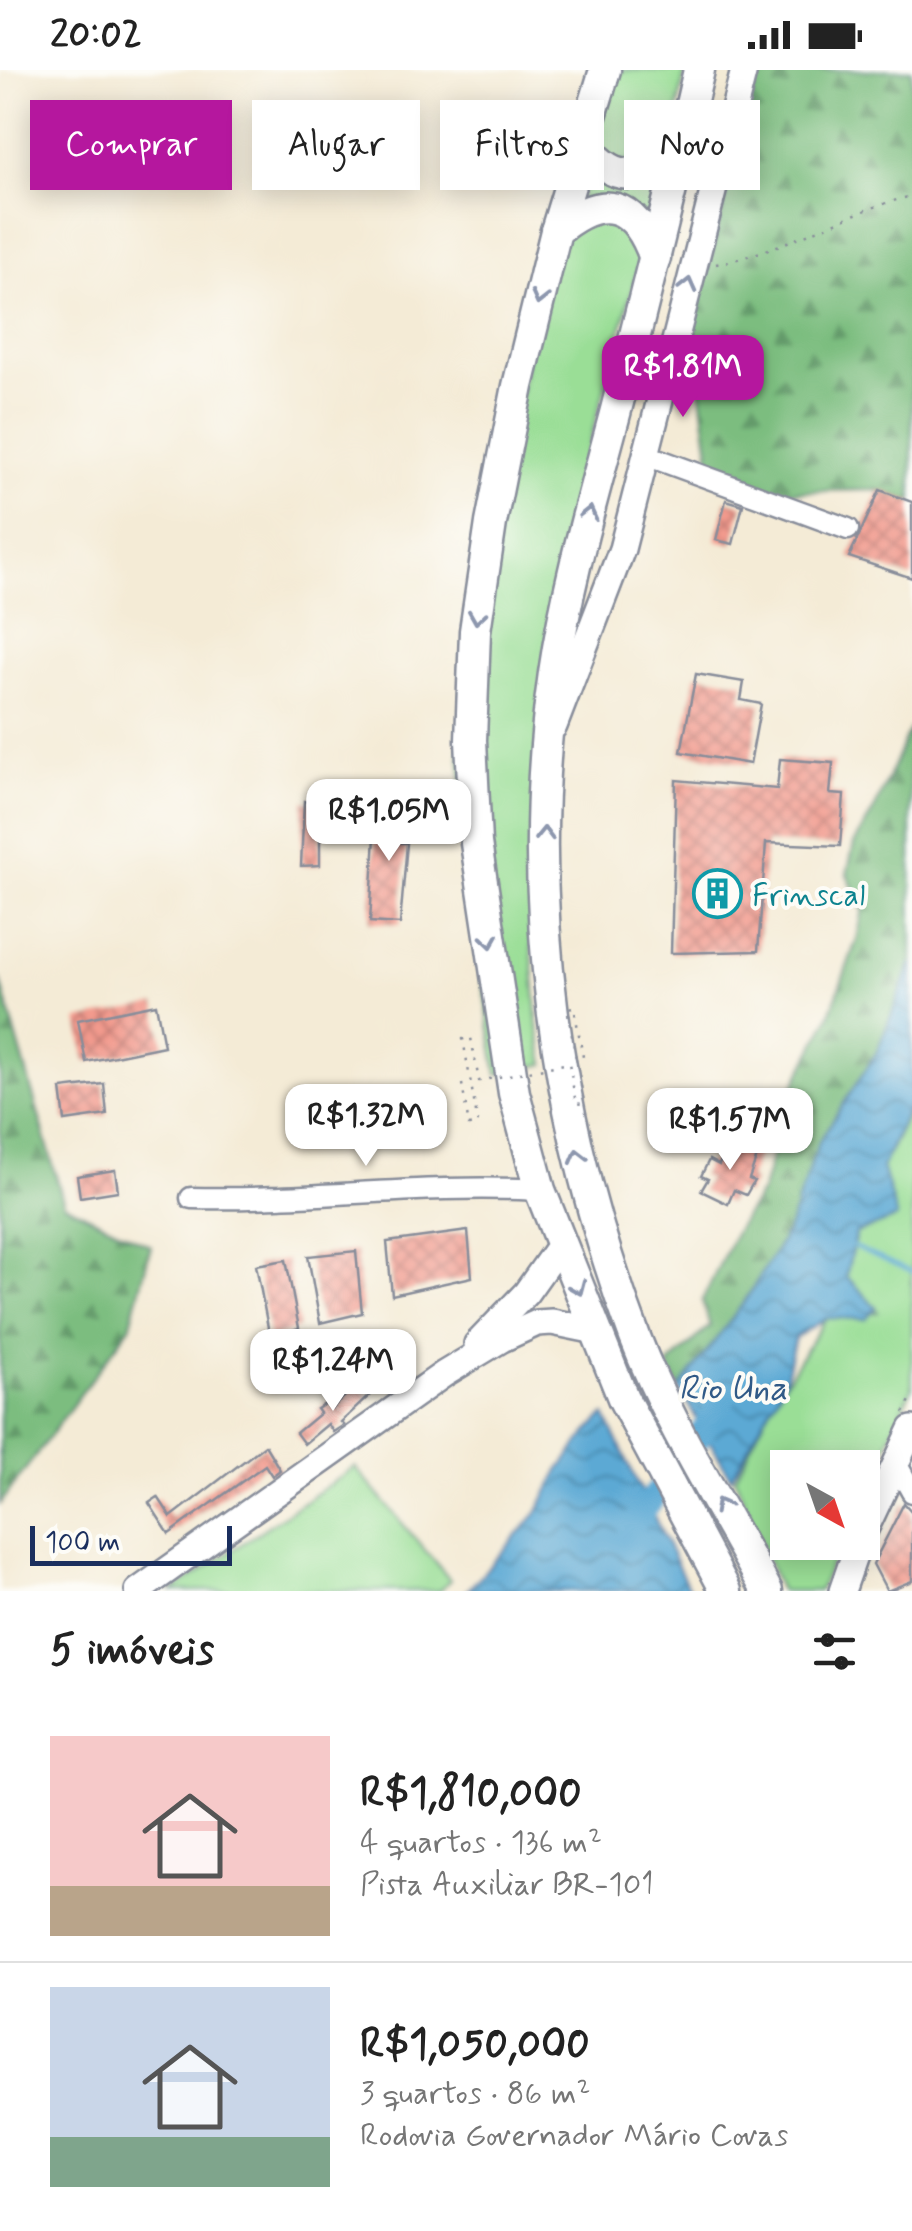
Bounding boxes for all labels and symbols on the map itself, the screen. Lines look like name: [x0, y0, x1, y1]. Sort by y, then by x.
one-way arrow: [677, 276, 698, 294]
one-way arrow: [530, 289, 551, 306]
pin: R$1.81M: [591, 335, 775, 420]
one-way arrow: [577, 505, 598, 522]
one-way arrow: [467, 609, 488, 625]
pin: R$1.05M: [297, 779, 481, 864]
one-way arrow: [533, 826, 554, 842]
building icon: Frinscal: [691, 868, 743, 920]
place label: Frinscal: [752, 875, 865, 917]
one-way arrow: [478, 932, 499, 949]
pin: R$1.32M: [274, 1084, 458, 1169]
pin: R$1.57M: [638, 1088, 822, 1173]
one-way arrow: [568, 1148, 589, 1165]
one-way arrow: [566, 1278, 586, 1296]
pin: R$1.24M: [241, 1329, 425, 1414]
water label: Rio Una: [679, 1366, 788, 1412]
north arrow: [770, 1450, 880, 1560]
one-way arrow: [714, 1498, 733, 1516]
scale bar: [30, 1521, 232, 1566]

